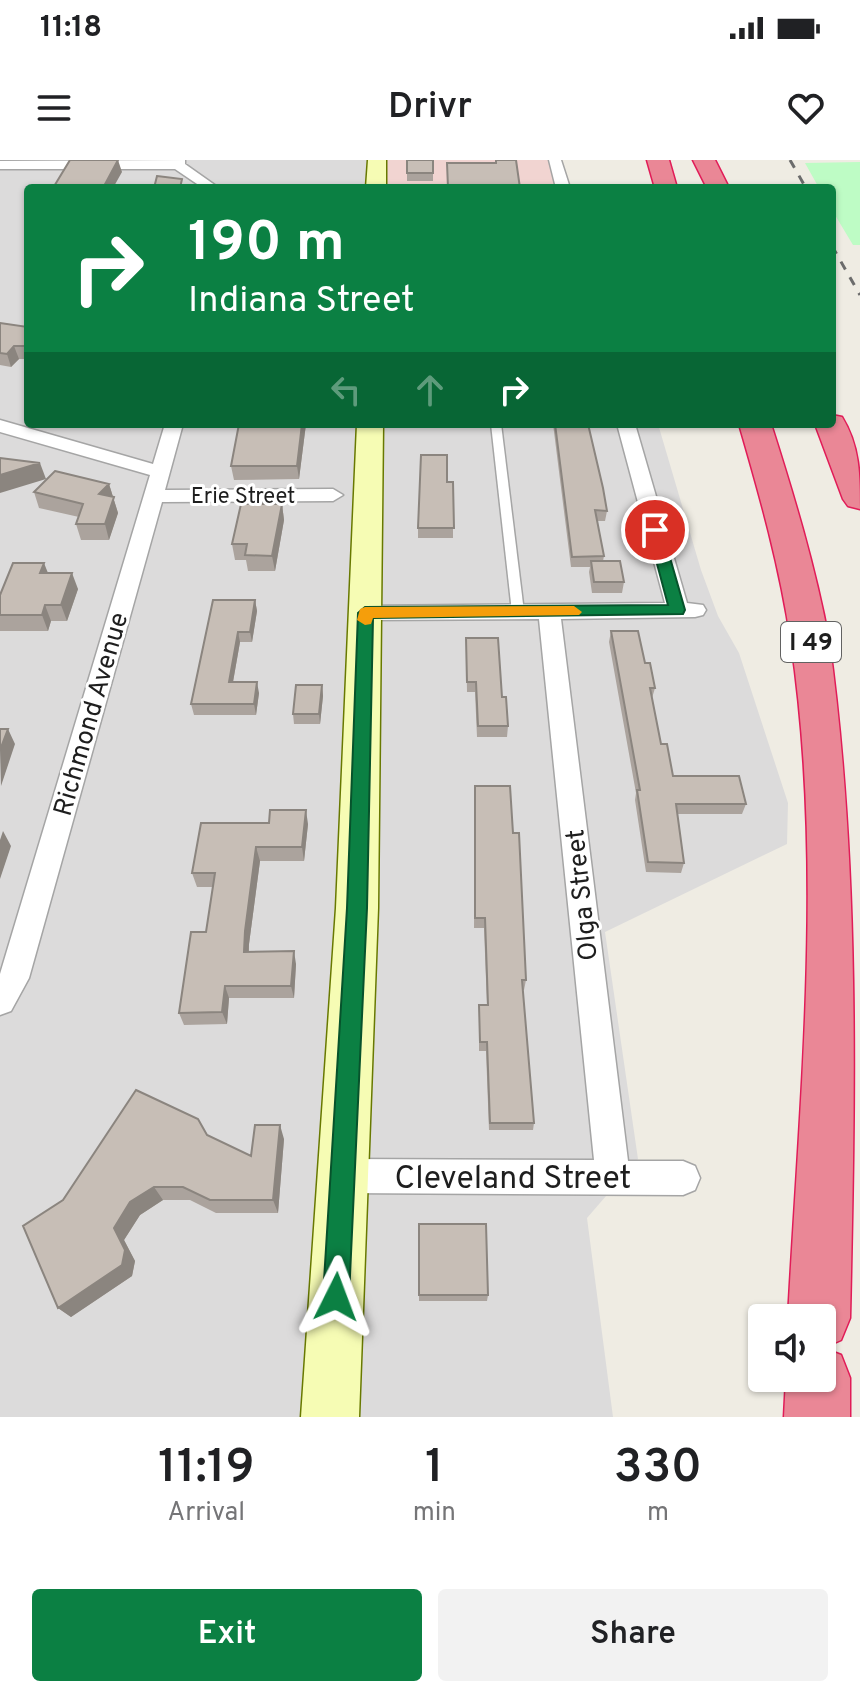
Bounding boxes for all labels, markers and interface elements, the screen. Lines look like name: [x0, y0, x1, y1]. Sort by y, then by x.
text: 11:18: [40, 10, 102, 47]
text: Drivr: [388, 85, 472, 131]
icon: menu: [32, 86, 76, 130]
icon: heart: [784, 86, 828, 130]
text: 190 m: [188, 210, 345, 280]
icon: right: [56, 216, 160, 320]
text: Indiana Street: [188, 279, 415, 325]
icon: left: [324, 368, 368, 412]
icon: ahead: [408, 368, 452, 412]
icon: right: [492, 368, 536, 412]
street label: Erie Street: [191, 484, 295, 511]
pin: [621, 496, 689, 564]
icon: arrive: [633, 508, 677, 552]
street label: Richmond Avenue: [48, 609, 137, 820]
road number: I 49: [781, 622, 841, 662]
street label: Olga Street: [560, 827, 607, 962]
street label: Cleveland Street: [395, 1160, 631, 1200]
position arrow: [294, 1255, 378, 1339]
map controls: [748, 1304, 836, 1392]
button: sound: [748, 1304, 836, 1392]
text: 11:19: [158, 1439, 255, 1499]
text: 1: [425, 1439, 444, 1499]
text: 330: [614, 1439, 702, 1499]
text: Arrival: [168, 1497, 245, 1530]
text: min: [413, 1497, 456, 1530]
text: m: [647, 1497, 669, 1530]
button: Exit: [32, 1589, 422, 1681]
button: Share: [438, 1589, 828, 1681]

